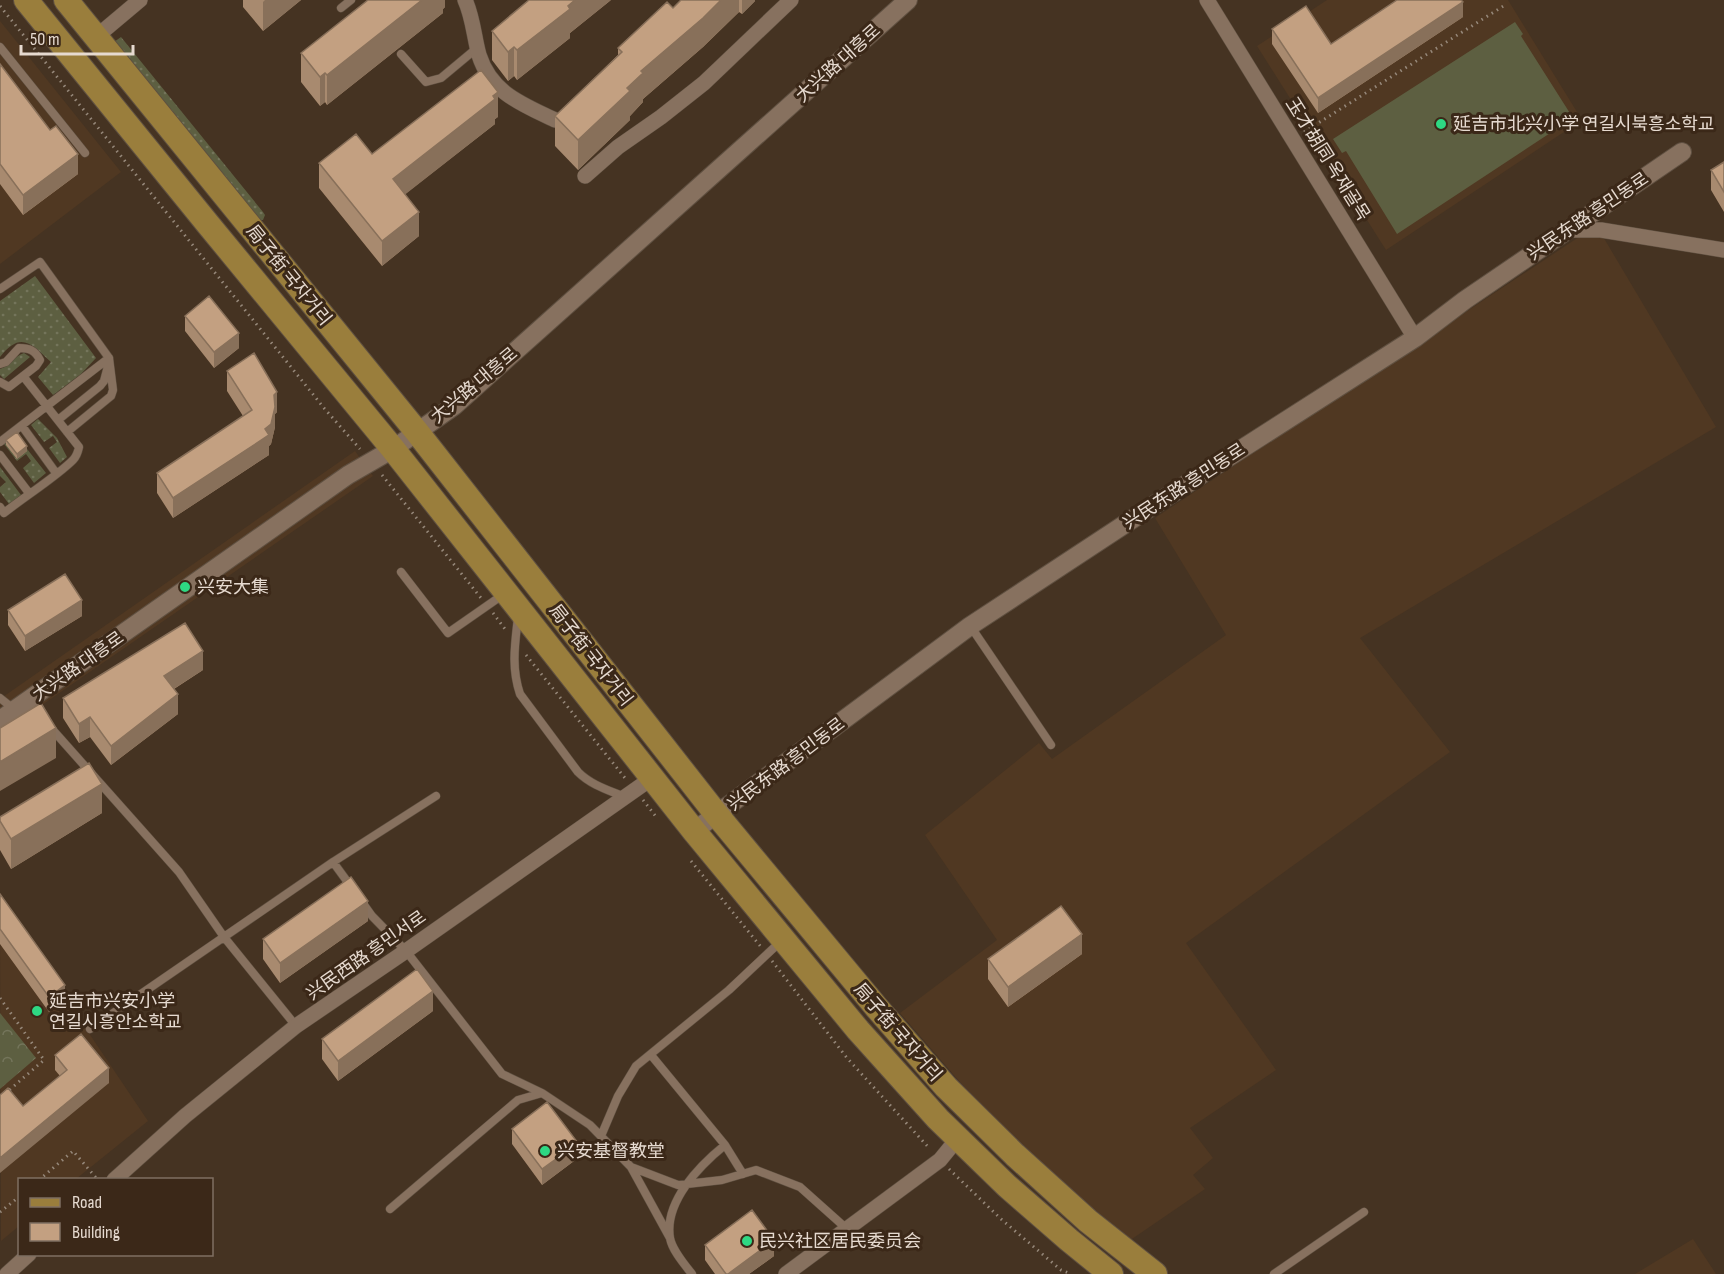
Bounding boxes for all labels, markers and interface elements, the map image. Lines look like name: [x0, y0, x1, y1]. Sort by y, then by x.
scale bar: [21, 18, 134, 56]
street label: 大兴路 대흥로: [792, 20, 885, 107]
text: 50 m: [30, 29, 60, 50]
street label: 玉才胡同 옥재골목: [1281, 94, 1374, 225]
place label: 延吉市北兴小学 연길시북흥소학교: [1453, 114, 1714, 135]
marker: 延吉市北兴小学 연길시북흥소학교: [1434, 117, 1448, 131]
street label: 兴民东路 흥민동로: [1524, 168, 1653, 265]
street label: 局子街 국자거리: [242, 221, 336, 330]
street label: 大兴路 대흥로: [427, 343, 522, 428]
street label: 兴民东路 흥민동로: [1119, 439, 1249, 534]
place label: 兴安大集: [197, 577, 269, 598]
marker: 兴安大集: [178, 580, 192, 594]
street label: 局子街 국자거리: [544, 600, 637, 710]
street label: 大兴路 대흥로: [29, 627, 128, 706]
street label: 兴民东路 흥민동로: [724, 714, 849, 815]
street label: 兴民西路 흥민서로: [302, 906, 430, 1004]
street label: 局子街 국자거리: [849, 979, 946, 1086]
place label: 延吉市兴安小学 연길시흥안소학교: [49, 991, 181, 1033]
marker: 延吉市兴安小学 연길시흥안소학교: [30, 1004, 44, 1018]
place label: 兴安基督教堂: [557, 1141, 665, 1162]
marker: 兴安基督教堂: [538, 1144, 552, 1158]
legend: [18, 1178, 213, 1256]
text: Road: [72, 1192, 102, 1213]
text: Building: [72, 1222, 120, 1243]
place label: 民兴社区居民委员会: [759, 1231, 921, 1252]
marker: 民兴社区居民委员会: [740, 1234, 754, 1248]

